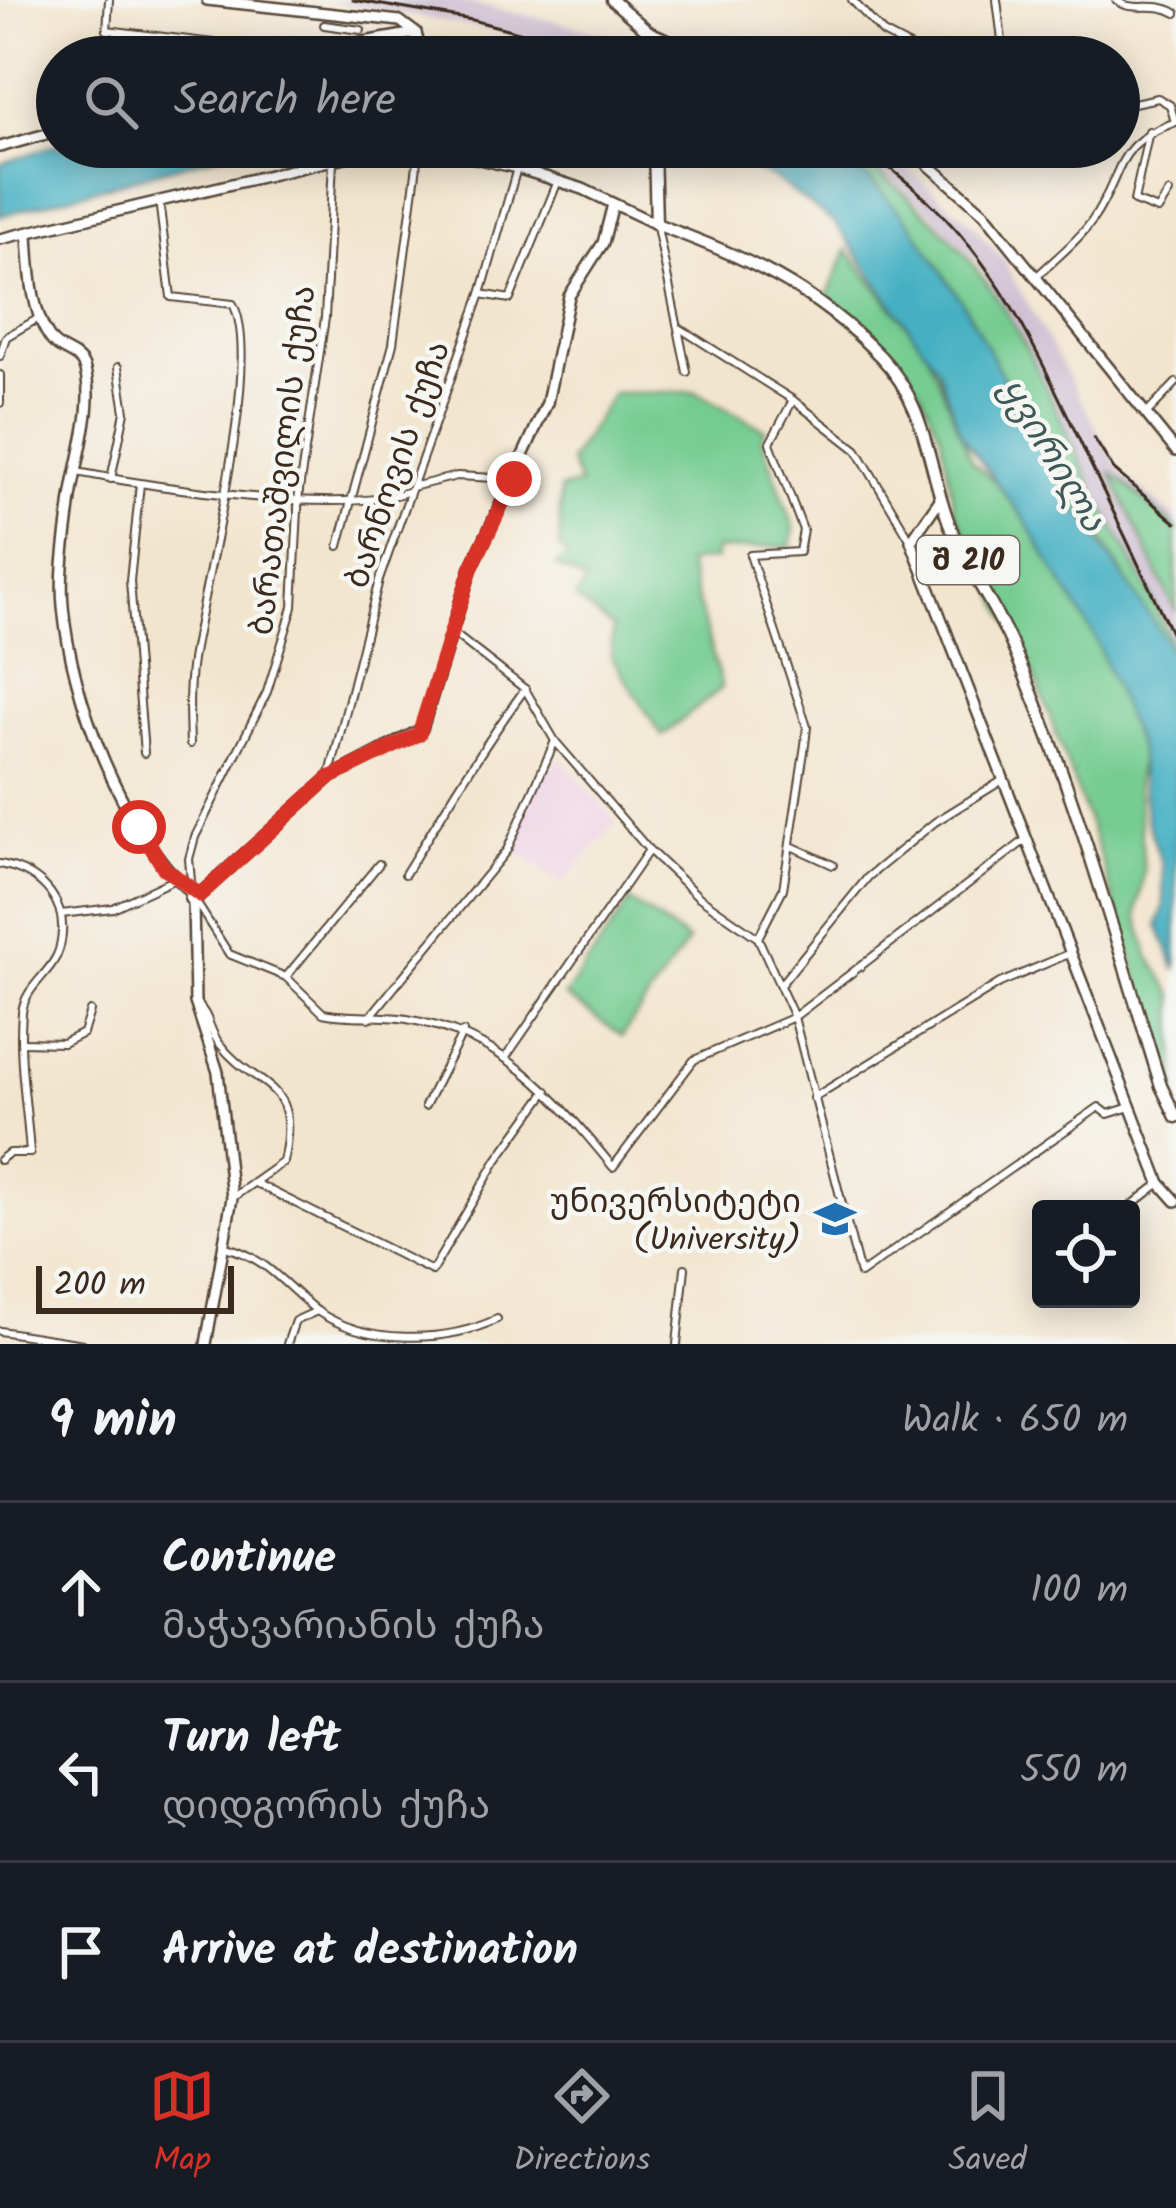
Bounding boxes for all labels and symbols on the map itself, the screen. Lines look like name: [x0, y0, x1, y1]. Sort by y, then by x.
street label: ბარათაშვილის ქუჩა: [237, 282, 332, 638]
street label: ბარნოვის ქუჩა: [332, 334, 466, 596]
water label: ყვირილა: [982, 368, 1120, 544]
route end: [487, 452, 541, 506]
road number: შ 210: [917, 536, 1019, 584]
route start: [112, 800, 166, 854]
place label: უნივერსიტეტი (University): [550, 1177, 801, 1268]
school or university icon: უნივერსიტეტი (University): [812, 1196, 858, 1242]
scale bar: [36, 1260, 234, 1313]

